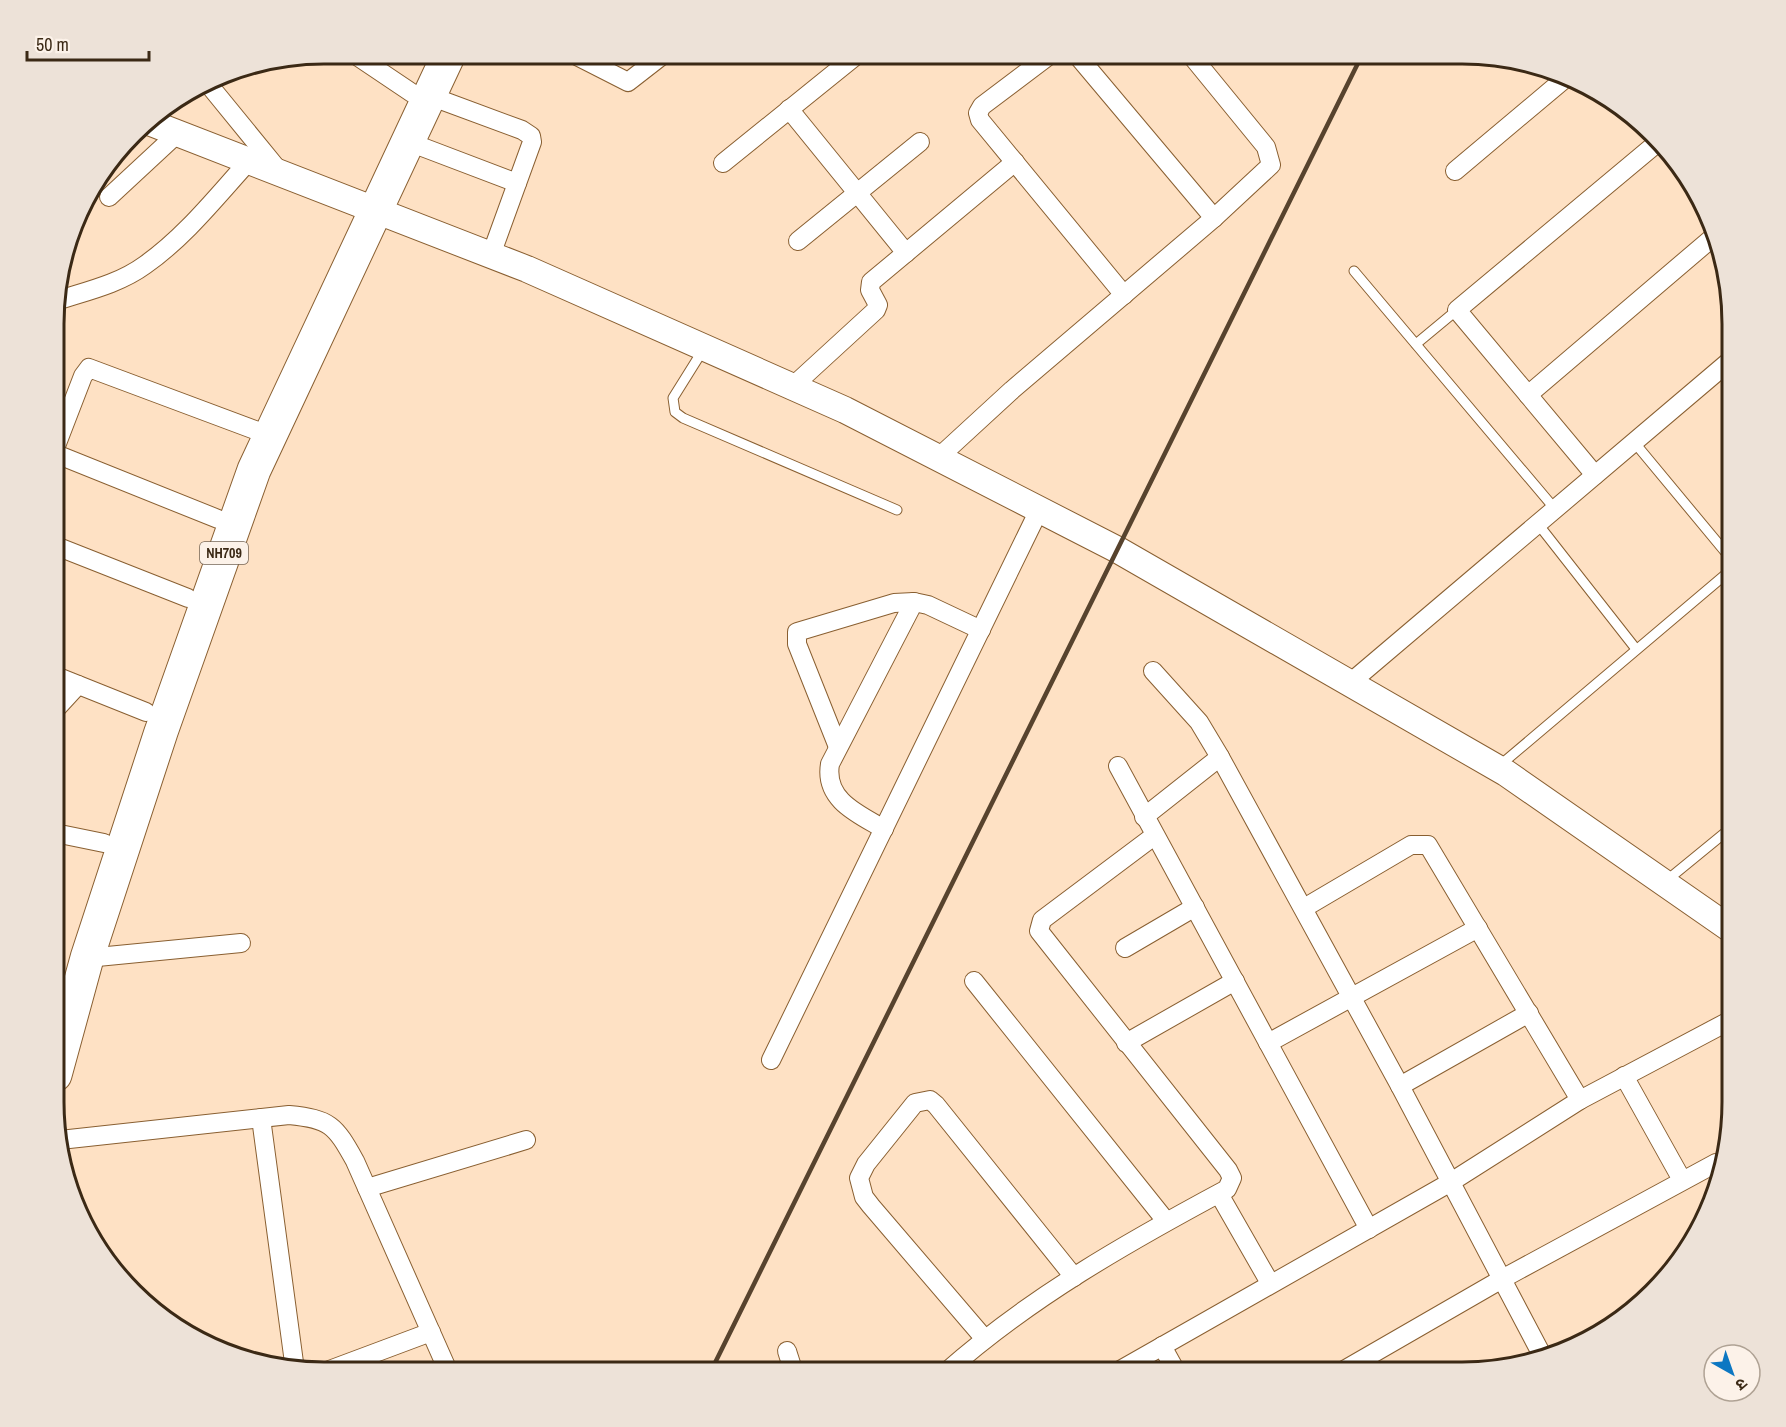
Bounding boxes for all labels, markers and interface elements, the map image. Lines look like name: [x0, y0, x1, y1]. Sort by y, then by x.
scale bar: [27, 24, 148, 62]
text: 50 m: [36, 32, 69, 57]
road number: NH709: [200, 542, 248, 564]
north arrow: [1702, 1343, 1762, 1403]
text: उ: [1731, 1373, 1752, 1396]

